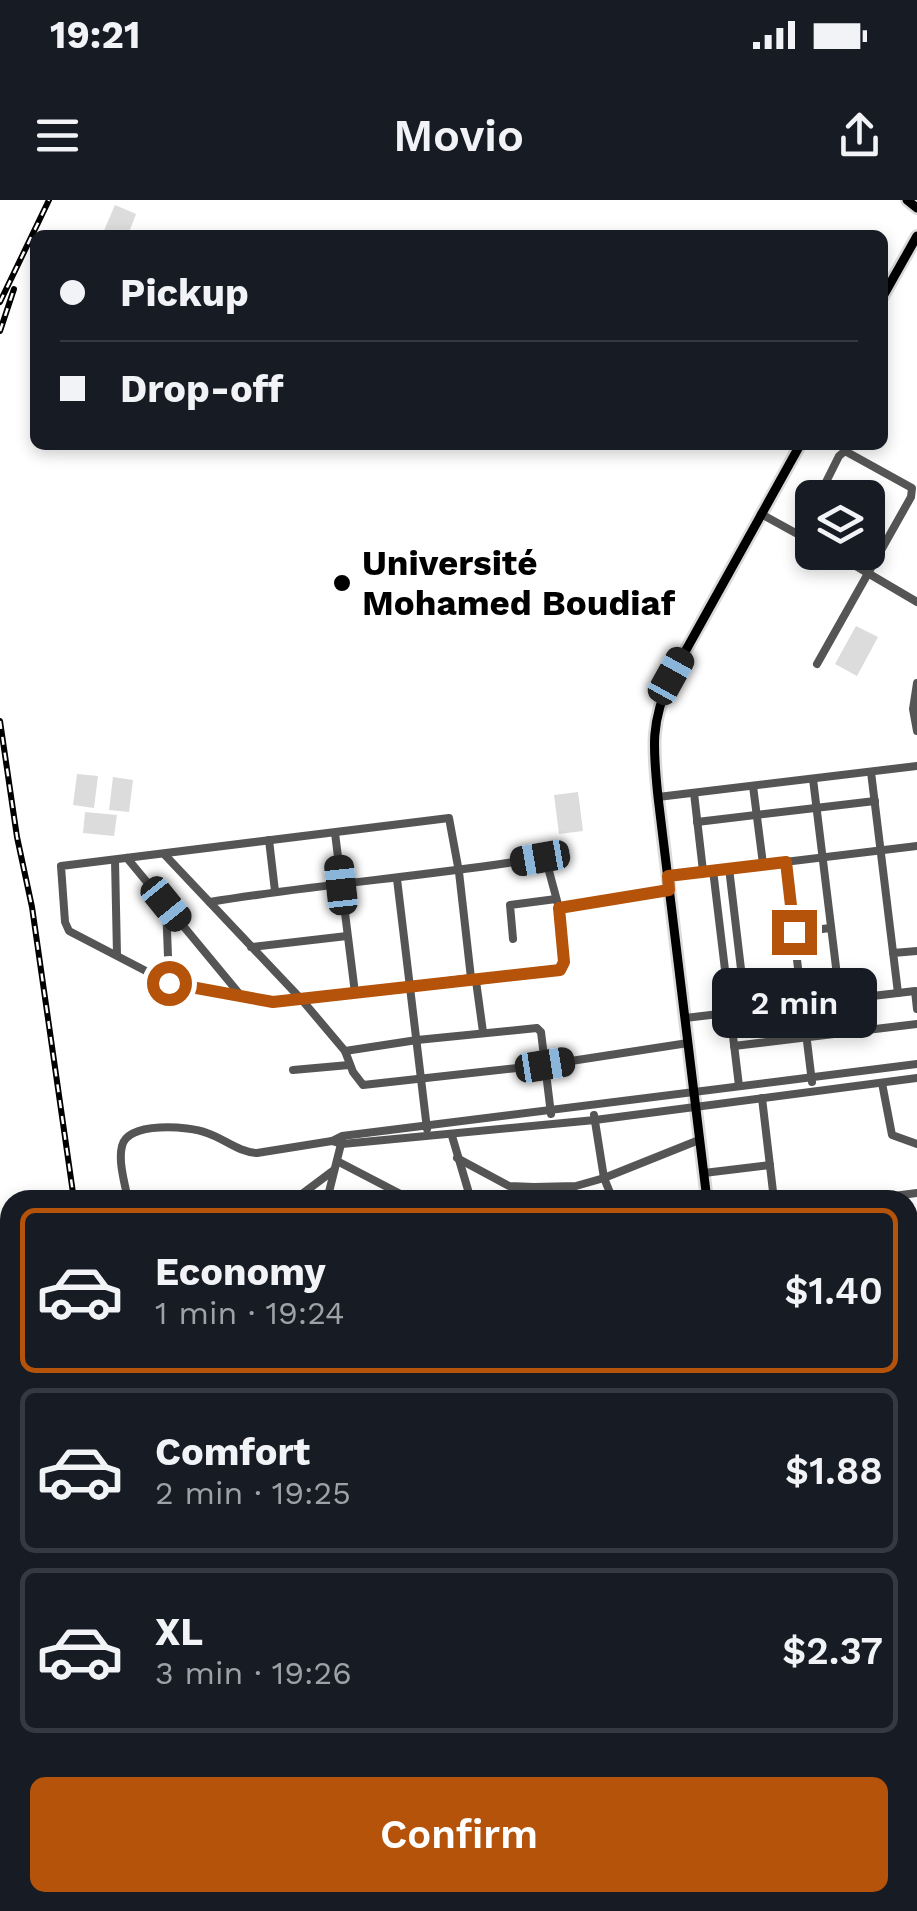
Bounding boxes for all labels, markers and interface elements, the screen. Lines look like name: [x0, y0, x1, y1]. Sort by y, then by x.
text: 19:21: [50, 13, 140, 57]
icon: menu: [30, 108, 85, 163]
icon: share: [832, 108, 887, 163]
text: Movio: [393, 109, 524, 162]
text: Pickup: [120, 271, 249, 315]
text: Drop-off: [120, 367, 284, 411]
map controls: [795, 480, 885, 570]
button: layers: [795, 480, 885, 570]
place label: Université Mohamed Boudiaf: [362, 542, 676, 624]
marker: Université Mohamed Boudiaf: [331, 572, 353, 594]
car: [643, 642, 699, 710]
car: [508, 838, 572, 878]
car: [323, 854, 359, 916]
car: [135, 871, 197, 937]
route end: [772, 910, 817, 955]
route start: [147, 961, 192, 1006]
callout: 2 min: [712, 967, 876, 1037]
text: 2 min: [751, 984, 838, 1022]
car: [513, 1045, 577, 1085]
icon: car: [35, 1246, 125, 1336]
text: Economy: [155, 1250, 326, 1294]
text: $1.40: [784, 1269, 883, 1313]
text: 1 min · 19:24: [155, 1294, 345, 1332]
icon: car: [35, 1426, 125, 1516]
text: Comfort: [155, 1430, 310, 1474]
text: $1.88: [785, 1449, 883, 1493]
text: 2 min · 19:25: [155, 1474, 351, 1512]
icon: car: [35, 1606, 125, 1696]
text: XL: [155, 1610, 203, 1654]
text: $2.37: [782, 1629, 883, 1673]
text: 3 min · 19:26: [155, 1654, 352, 1692]
button: Confirm: [30, 1777, 888, 1892]

